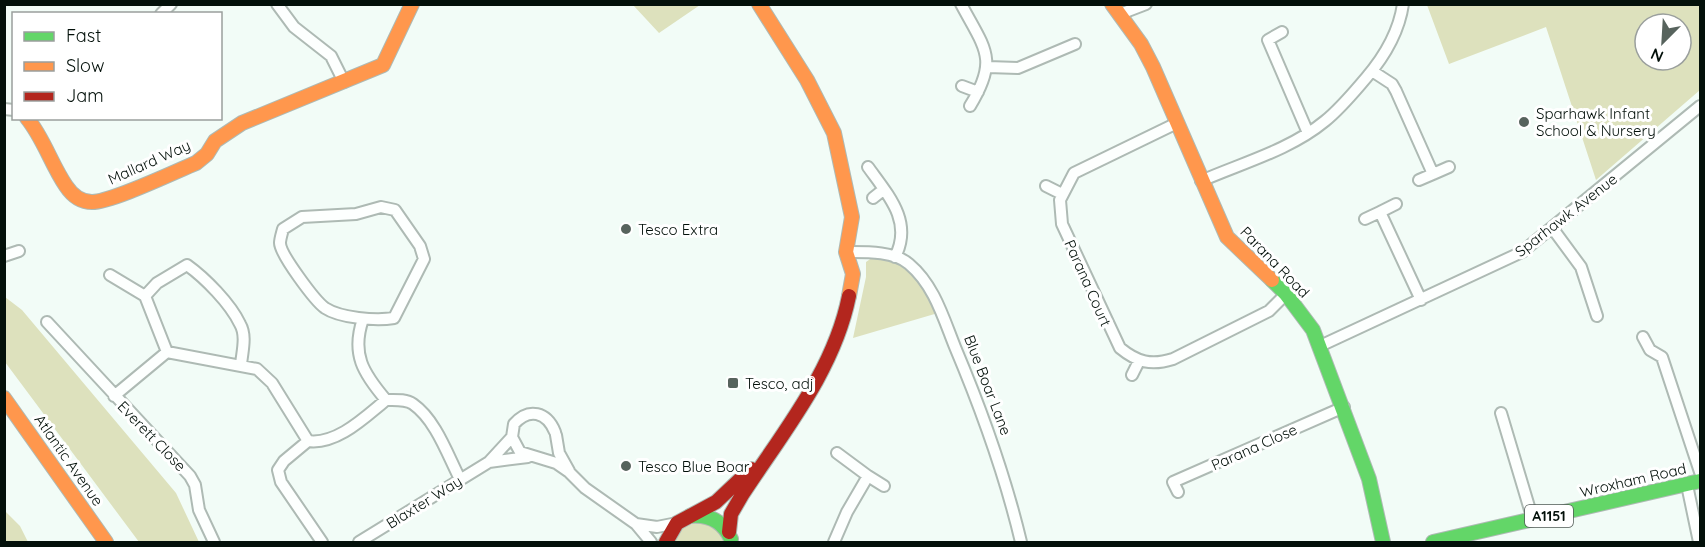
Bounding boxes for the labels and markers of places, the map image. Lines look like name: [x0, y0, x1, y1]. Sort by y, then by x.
place label: Sparhawk Infant School & Nursery: [1536, 104, 1656, 140]
marker: Sparhawk Infant School & Nursery: [1517, 115, 1531, 129]
place label: Tesco Extra: [638, 220, 718, 239]
marker: Tesco Extra: [619, 222, 633, 236]
place label: Tesco, adj: [745, 374, 814, 393]
marker: Tesco, adj: [726, 376, 740, 390]
place label: Tesco Blue Boar: [638, 457, 750, 476]
marker: Tesco Blue Boar: [619, 459, 633, 473]

